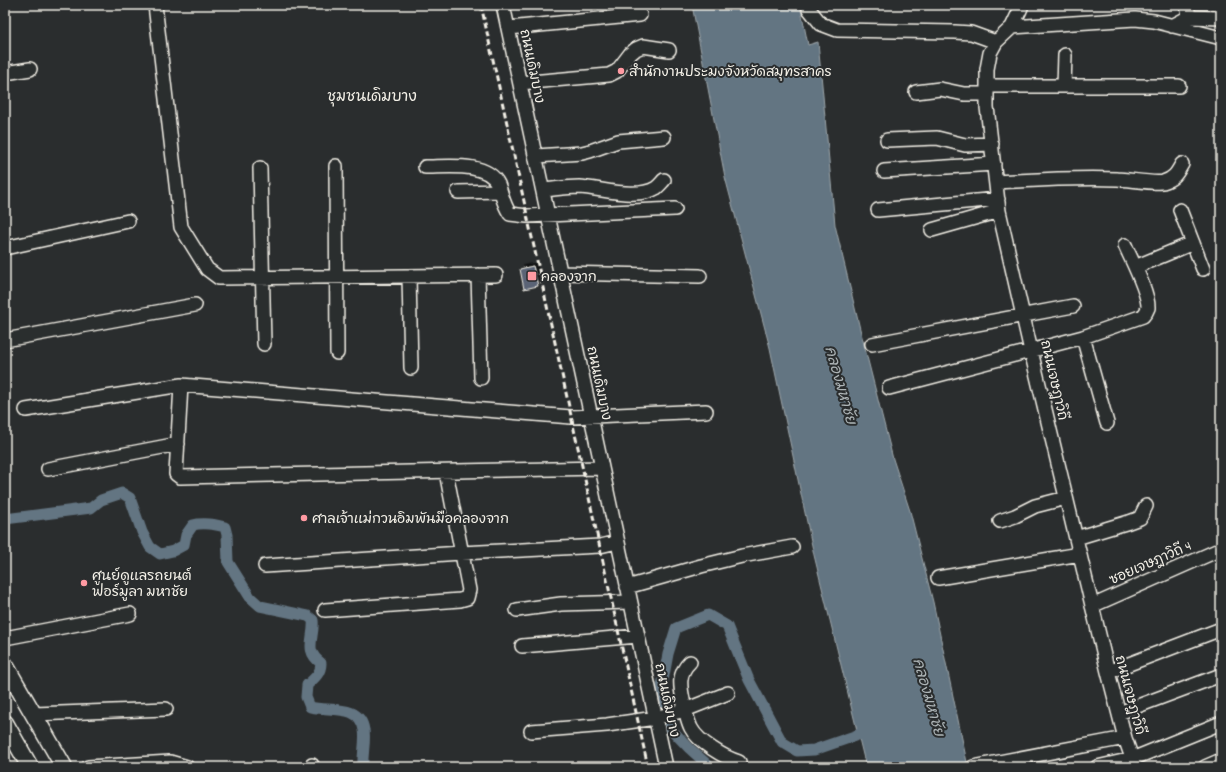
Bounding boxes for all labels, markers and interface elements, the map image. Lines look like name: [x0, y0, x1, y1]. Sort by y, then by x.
street label: ถนนเดิมบาง: [513, 28, 549, 105]
place label: สำนักงานประมงจังหวัดสมุทรสาคร: [629, 63, 832, 83]
marker: สำนักงานประมงจังหวัดสมุทรสาคร: [616, 66, 626, 76]
district label: ชุมชนเดิมบาง: [327, 87, 417, 109]
place label: คลองจาก: [541, 268, 597, 288]
marker: คลองจาก: [526, 270, 538, 282]
street label: ถนนเจษฎาวิถี: [1034, 338, 1072, 422]
water label: คลองมหาชัย: [817, 344, 861, 428]
street label: ถนนเดิมบาง: [580, 345, 616, 422]
place label: ศาลเจ้าแม่กวนอิมพันมือคลองจาก: [312, 510, 509, 530]
marker: ศาลเจ้าแม่กวนอิมพันมือคลองจาก: [299, 513, 309, 523]
street label: ซอยเจษฎาวิถี 4: [1106, 537, 1195, 591]
place label: ศูนย์ดูแลรถยนต์ ฟอร์มูลา มหาชัย: [92, 566, 192, 603]
marker: ศูนย์ดูแลรถยนต์ ฟอร์มูลา มหาชัย: [79, 578, 89, 588]
street label: ถนนเจษฎาวิถี: [1109, 653, 1149, 738]
water label: คลองมหาชัย: [905, 656, 949, 740]
street label: ถนนเดิมบาง: [648, 662, 684, 739]

